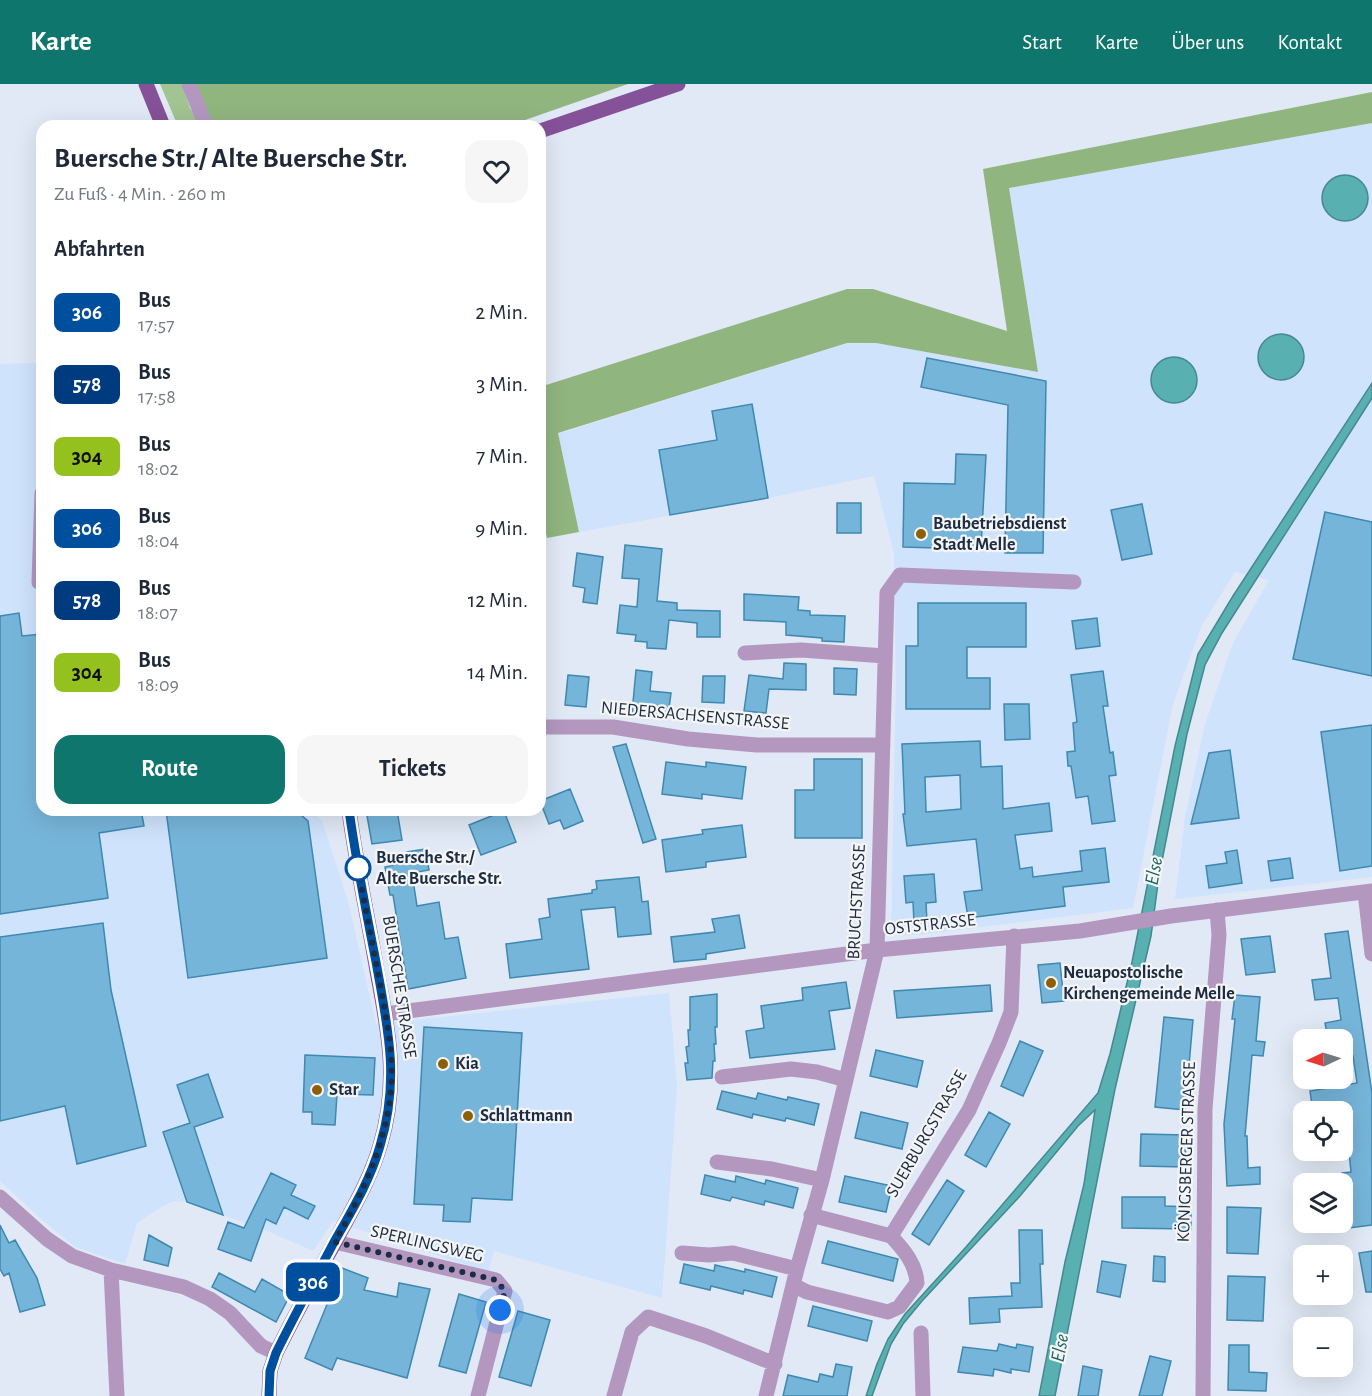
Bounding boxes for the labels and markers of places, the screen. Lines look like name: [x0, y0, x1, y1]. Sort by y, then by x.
place label: Baubetriebsdienst Stadt Melle: [933, 515, 1066, 554]
marker: Baubetriebsdienst Stadt Melle: [914, 527, 928, 541]
place label: Buersche Str./ Alte Buersche Str.: [376, 849, 502, 888]
marker: Buersche Str./ Alte Buersche Str.: [345, 855, 371, 881]
place label: Neuapostolische Kirchengemeinde Melle: [1063, 964, 1235, 1003]
marker: Neuapostolische Kirchengemeinde Melle: [1044, 976, 1058, 990]
place label: Kia: [455, 1055, 479, 1073]
marker: Kia: [436, 1057, 450, 1071]
place label: Star: [329, 1081, 360, 1099]
marker: Star: [310, 1083, 324, 1097]
place label: Schlattmann: [480, 1107, 573, 1125]
marker: Schlattmann: [461, 1109, 475, 1123]

